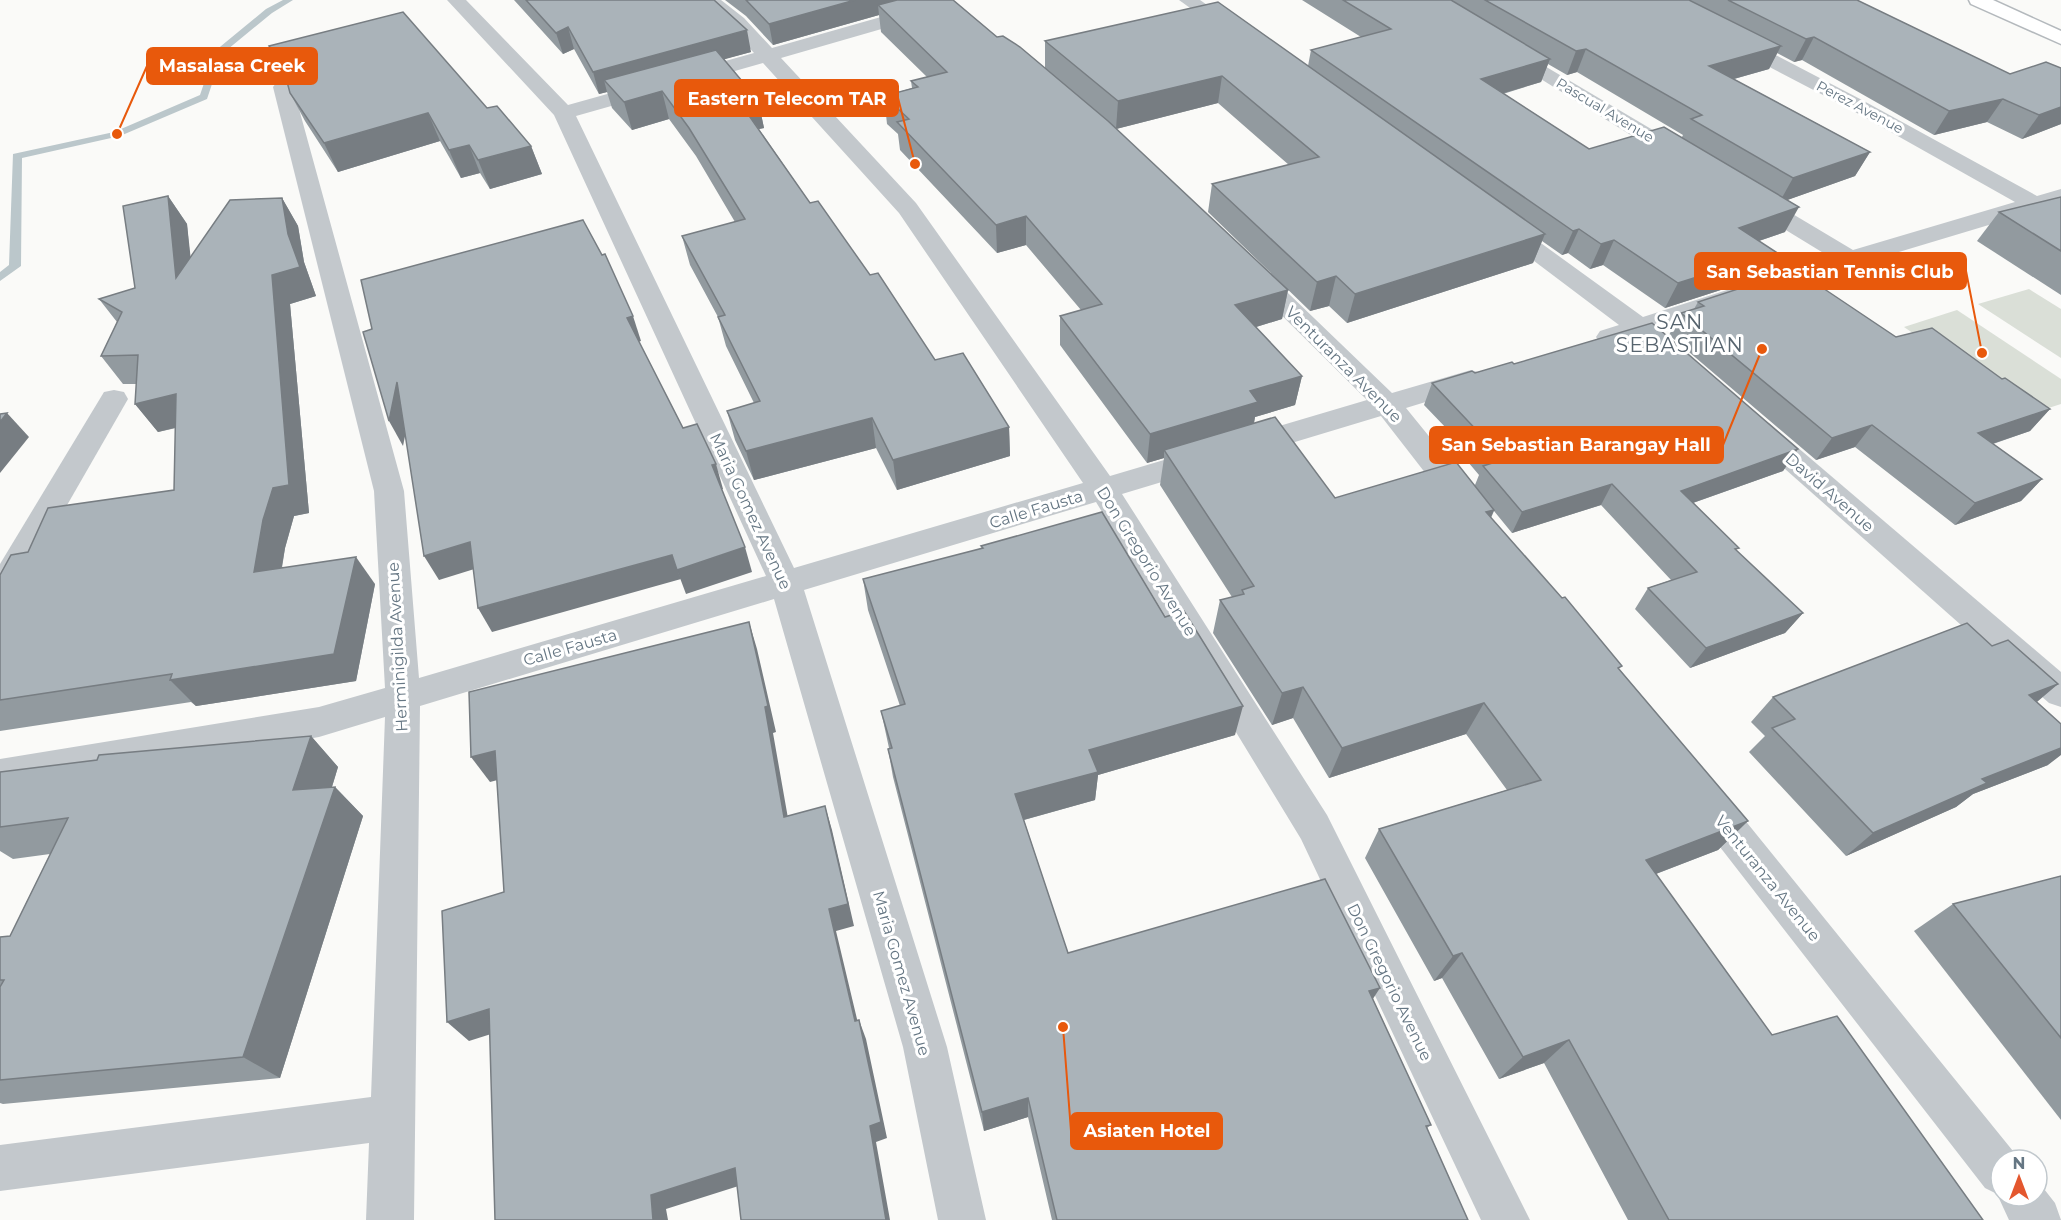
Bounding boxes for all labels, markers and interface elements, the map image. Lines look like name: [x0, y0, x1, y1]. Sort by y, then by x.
callout: Masalasa Creek: [147, 48, 317, 84]
text: Masalasa Creek: [159, 55, 305, 77]
street label: Pascual Avenue: [1553, 74, 1657, 146]
street label: Perez Avenue: [1813, 77, 1907, 137]
callout: Eastern Telecom TAR: [675, 80, 898, 116]
text: Eastern Telecom TAR: [688, 88, 886, 110]
callout: San Sebastian Tennis Club: [1695, 253, 1966, 289]
text: San Sebastian Tennis Club: [1706, 261, 1954, 283]
street label: Venturanza Avenue: [1282, 302, 1406, 426]
district label: SAN SEBASTIAN: [1616, 310, 1744, 357]
callout: San Sebastian Barangay Hall: [1430, 427, 1723, 463]
street label: Maria Gomez Avenue: [706, 430, 795, 593]
text: San Sebastian Barangay Hall: [1441, 434, 1711, 456]
street label: David Avenue: [1782, 449, 1878, 536]
street label: Don Gregorio Avenue: [1093, 483, 1200, 640]
street label: Calle Fausta: [987, 486, 1085, 533]
street label: Herminigilda Avenue: [384, 562, 411, 732]
street label: Calle Fausta: [521, 625, 619, 670]
street label: Venturanza Avenue: [1711, 812, 1824, 945]
street label: Maria Gomez Avenue: [869, 888, 934, 1058]
street label: Don Gregorio Avenue: [1343, 900, 1436, 1064]
callout: Asiaten Hotel: [1071, 1113, 1222, 1149]
text: Asiaten Hotel: [1083, 1120, 1210, 1142]
north arrow: [1989, 1148, 2049, 1208]
text: N: [2013, 1154, 2025, 1173]

